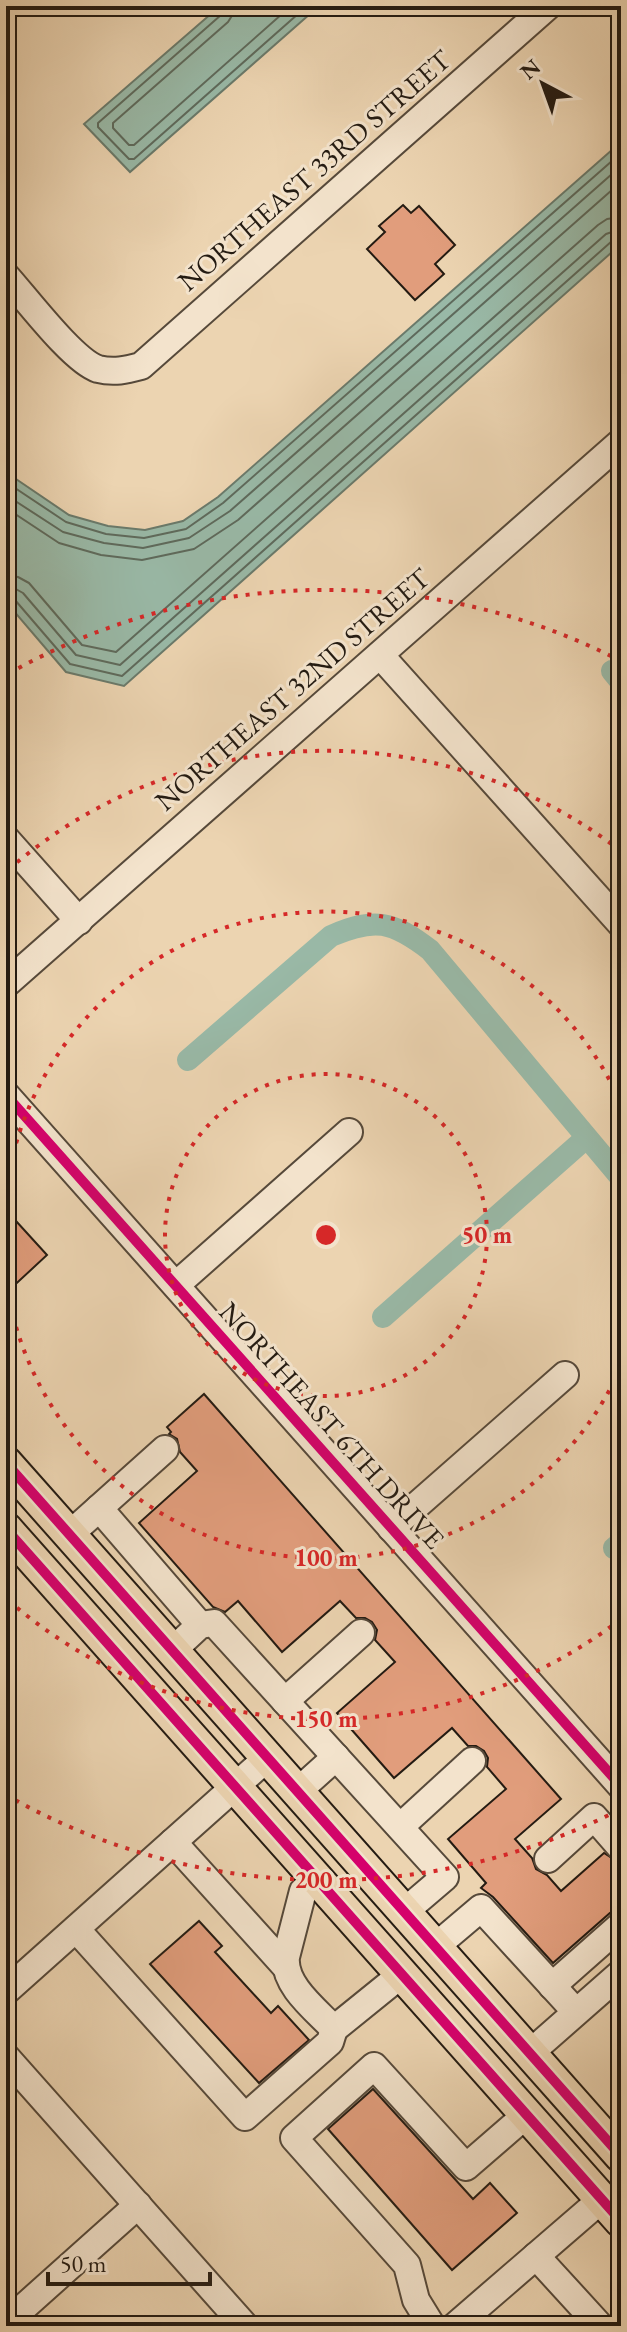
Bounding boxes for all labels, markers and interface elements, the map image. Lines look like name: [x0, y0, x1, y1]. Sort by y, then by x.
street label: NORTHEAST 33RD STREET: [170, 41, 458, 299]
north arrow: [503, 44, 583, 124]
text: N: [514, 52, 547, 86]
street label: NORTHEAST 32ND STREET: [147, 560, 437, 818]
text: 50 m: [462, 1219, 512, 1250]
centre of rings: [312, 1221, 340, 1249]
street label: NORTHEAST 6TH DRIVE: [211, 1294, 453, 1556]
text: 100 m: [294, 1542, 358, 1573]
text: 150 m: [294, 1703, 358, 1734]
text: 200 m: [294, 1864, 358, 1895]
scale bar: [48, 2236, 210, 2286]
text: 50 m: [60, 2248, 107, 2279]

